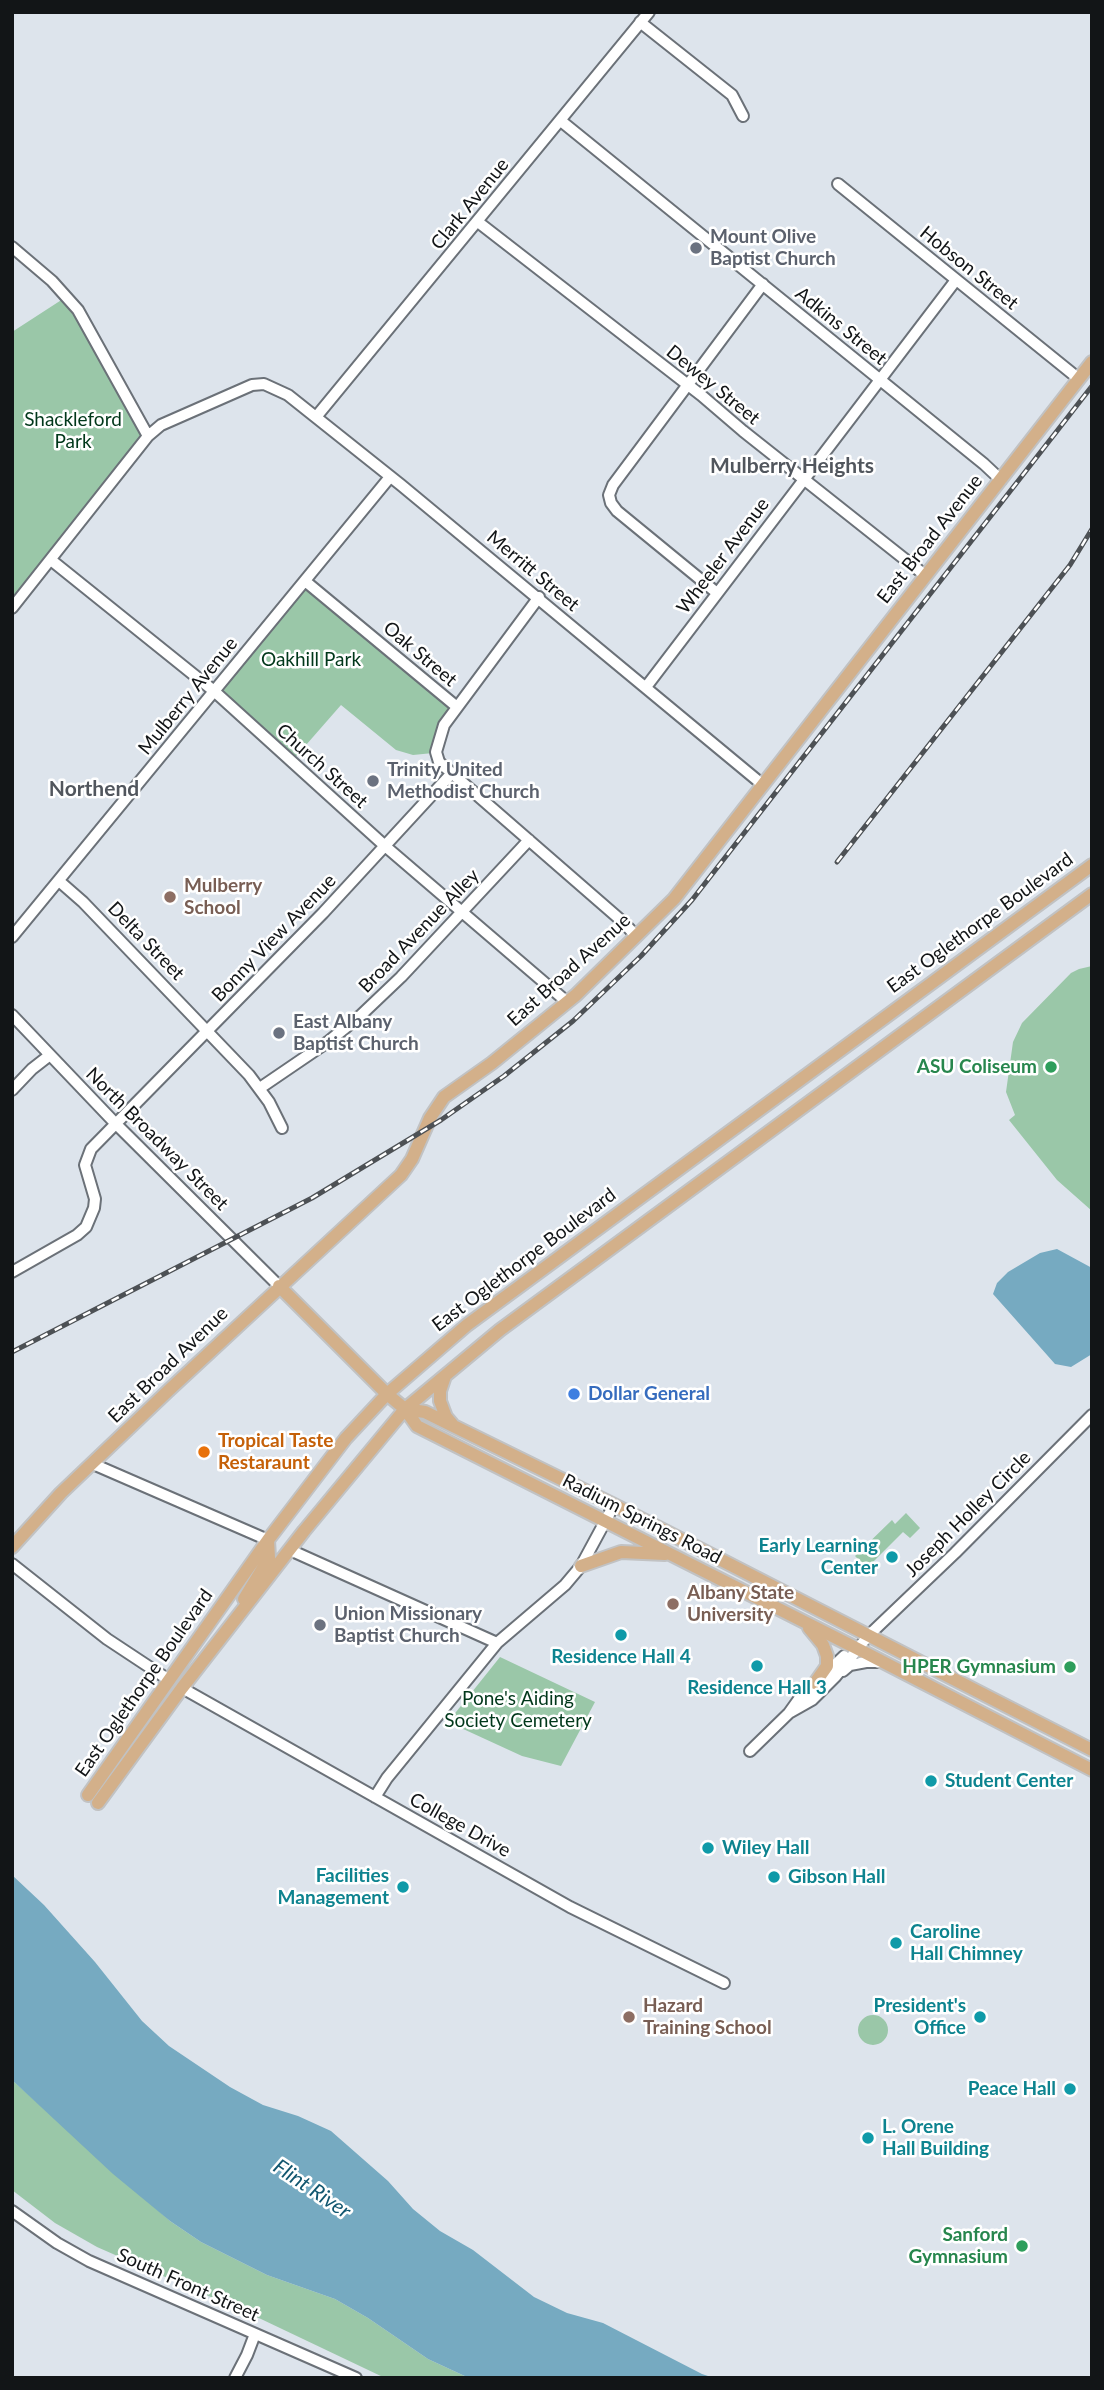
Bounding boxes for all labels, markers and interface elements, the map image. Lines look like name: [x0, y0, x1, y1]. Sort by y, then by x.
street label: Clark Avenue: [426, 154, 514, 254]
street label: Hobson Street: [915, 221, 1023, 315]
place label: Mount Olive Baptist Church: [710, 226, 836, 270]
marker: Mount Olive Baptist Church: [688, 240, 704, 256]
street label: Adkins Street: [791, 282, 891, 370]
street label: Dewey Street: [662, 340, 764, 430]
park label: Shackleford Park: [24, 409, 122, 453]
district label: Mulberry Heights: [710, 453, 874, 479]
street label: East Broad Avenue: [873, 470, 987, 608]
street label: Wheeler Avenue: [672, 493, 774, 619]
street label: Merritt Street: [482, 526, 584, 616]
street label: Oak Street: [379, 617, 461, 691]
street label: Mulberry Avenue: [134, 633, 242, 759]
park label: Oakhill Park: [261, 649, 361, 671]
street label: Church Street: [272, 719, 372, 813]
place label: Trinity United Methodist Church: [387, 759, 540, 803]
marker: Trinity United Methodist Church: [365, 773, 381, 789]
district label: Northend: [49, 776, 139, 802]
street label: East Oglethorpe Boulevard: [883, 848, 1077, 998]
street label: Broad Avenue Alley: [354, 864, 484, 998]
street label: Bonny View Avenue: [207, 869, 341, 1007]
place label: Mulberry School: [184, 875, 262, 919]
marker: Mulberry School: [162, 889, 178, 905]
street label: Delta Street: [103, 897, 189, 985]
street label: East Broad Avenue: [503, 909, 635, 1031]
place label: East Albany Baptist Church: [293, 1011, 419, 1055]
marker: East Albany Baptist Church: [271, 1025, 287, 1041]
place label: ASU Coliseum: [917, 1056, 1037, 1078]
marker: ASU Coliseum: [1043, 1059, 1059, 1075]
street label: North Broadway Street: [81, 1063, 233, 1215]
street label: East Oglethorpe Boulevard: [428, 1183, 620, 1337]
street label: East Broad Avenue: [103, 1302, 233, 1428]
place label: Dollar General: [588, 1383, 710, 1405]
marker: Dollar General: [566, 1386, 582, 1402]
place label: Tropical Taste Restaraunt: [218, 1430, 333, 1474]
marker: Tropical Taste Restaraunt: [196, 1444, 212, 1460]
street label: Joseph Holley Circle: [900, 1446, 1036, 1582]
street label: Radium Springs Road: [559, 1469, 725, 1569]
place label: Early Learning Center: [758, 1535, 878, 1579]
marker: Early Learning Center: [884, 1549, 900, 1565]
place label: Albany State University: [687, 1582, 794, 1626]
street label: East Oglethorpe Boulevard: [70, 1585, 218, 1781]
marker: Albany State University: [665, 1596, 681, 1612]
place label: Union Missionary Baptist Church: [334, 1603, 482, 1647]
marker: Union Missionary Baptist Church: [312, 1617, 328, 1633]
marker: Residence Hall 4: [613, 1627, 629, 1643]
place label: Residence Hall 4: [551, 1646, 691, 1668]
place label: HPER Gymnasium: [902, 1656, 1056, 1678]
marker: Residence Hall 3: [749, 1658, 765, 1674]
marker: HPER Gymnasium: [1062, 1659, 1078, 1675]
place label: Residence Hall 3: [687, 1677, 827, 1699]
park label: Pone's Aiding Society Cemetery: [444, 1688, 592, 1732]
place label: Student Center: [945, 1770, 1073, 1792]
marker: Student Center: [923, 1773, 939, 1789]
street label: College Drive: [405, 1788, 515, 1862]
place label: Wiley Hall: [722, 1837, 809, 1859]
marker: Wiley Hall: [700, 1840, 716, 1856]
place label: Facilities Management: [278, 1865, 389, 1909]
place label: Gibson Hall: [788, 1866, 885, 1888]
marker: Gibson Hall: [766, 1869, 782, 1885]
marker: Facilities Management: [395, 1879, 411, 1895]
place label: Caroline Hall Chimney: [910, 1921, 1023, 1965]
marker: Caroline Hall Chimney: [888, 1935, 904, 1951]
place label: Hazard Training School: [643, 1995, 772, 2039]
place label: President's Office: [874, 1995, 966, 2039]
marker: Hazard Training School: [621, 2009, 637, 2025]
marker: President's Office: [972, 2009, 988, 2025]
place label: Peace Hall: [968, 2078, 1056, 2100]
marker: Peace Hall: [1062, 2081, 1078, 2097]
place label: L. Orene Hall Building: [882, 2116, 989, 2160]
marker: L. Orene Hall Building: [860, 2130, 876, 2146]
water label: Flint River: [269, 2154, 355, 2224]
place label: Sanford Gymnasium: [908, 2224, 1008, 2268]
marker: Sanford Gymnasium: [1014, 2238, 1030, 2254]
street label: South Front Street: [113, 2243, 263, 2327]

